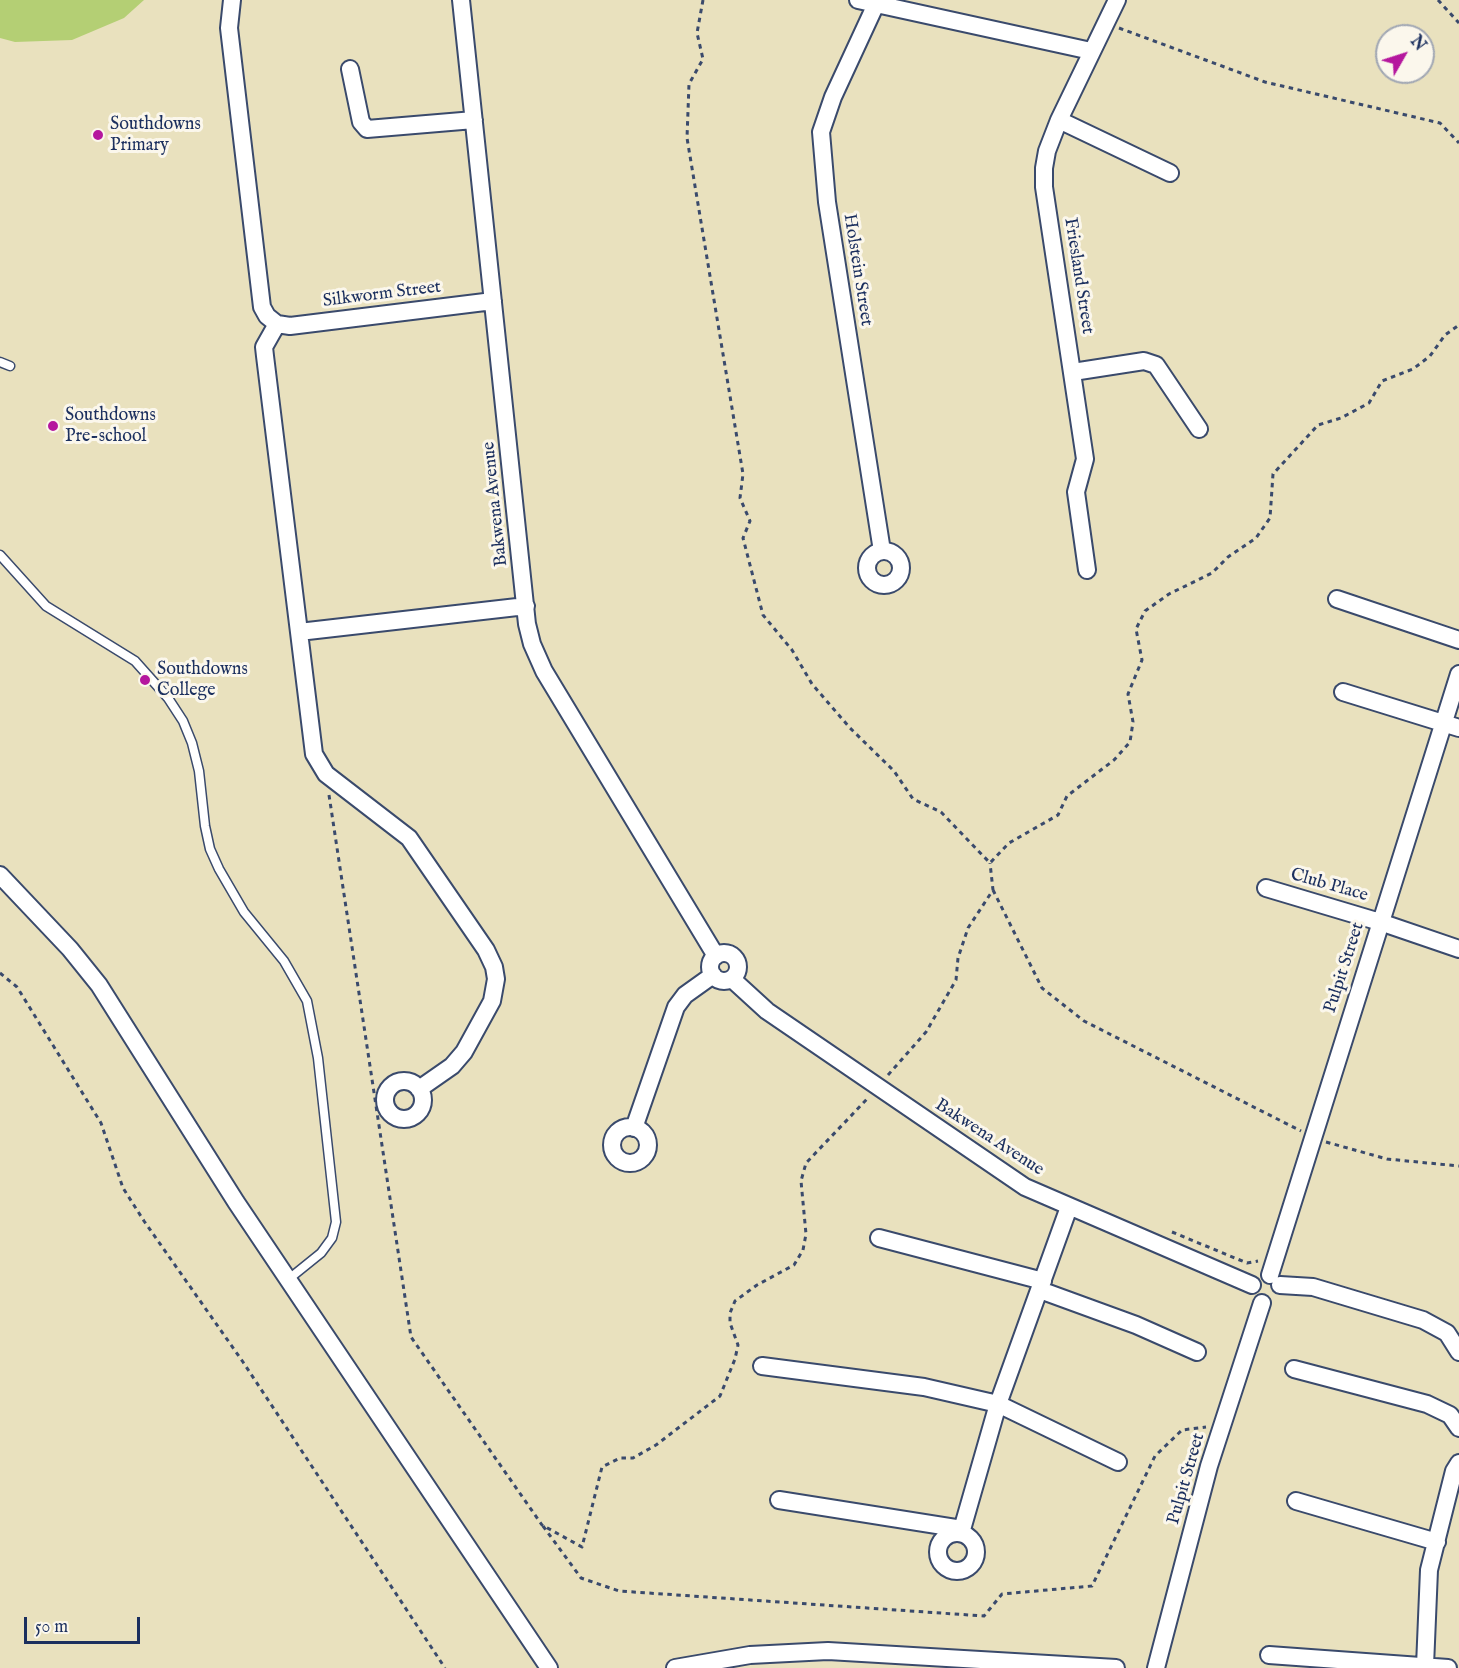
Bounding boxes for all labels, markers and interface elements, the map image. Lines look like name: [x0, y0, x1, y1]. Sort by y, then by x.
north arrow: [1375, 24, 1435, 84]
text: N: [1405, 32, 1430, 56]
place label: Southdowns Primary: [110, 114, 201, 156]
marker: Southdowns Primary: [91, 128, 105, 142]
street label: Holstein Street: [837, 212, 877, 328]
street label: Friesland Street: [1058, 216, 1098, 336]
street label: Silkworm Street: [322, 277, 442, 313]
place label: Southdowns Pre-school: [65, 405, 156, 448]
marker: Southdowns Pre-school: [46, 419, 60, 433]
street label: Bakwena Avenue: [479, 440, 513, 568]
place label: Southdowns College: [157, 659, 248, 702]
marker: Southdowns College: [138, 673, 152, 687]
street label: Club Place: [1288, 865, 1370, 907]
street label: Pulpit Street: [1320, 920, 1370, 1016]
street label: Bakwena Avenue: [930, 1095, 1048, 1181]
street label: Pulpit Street: [1164, 1431, 1210, 1527]
scale bar: [27, 1605, 142, 1643]
text: 50 m: [35, 1616, 68, 1639]

